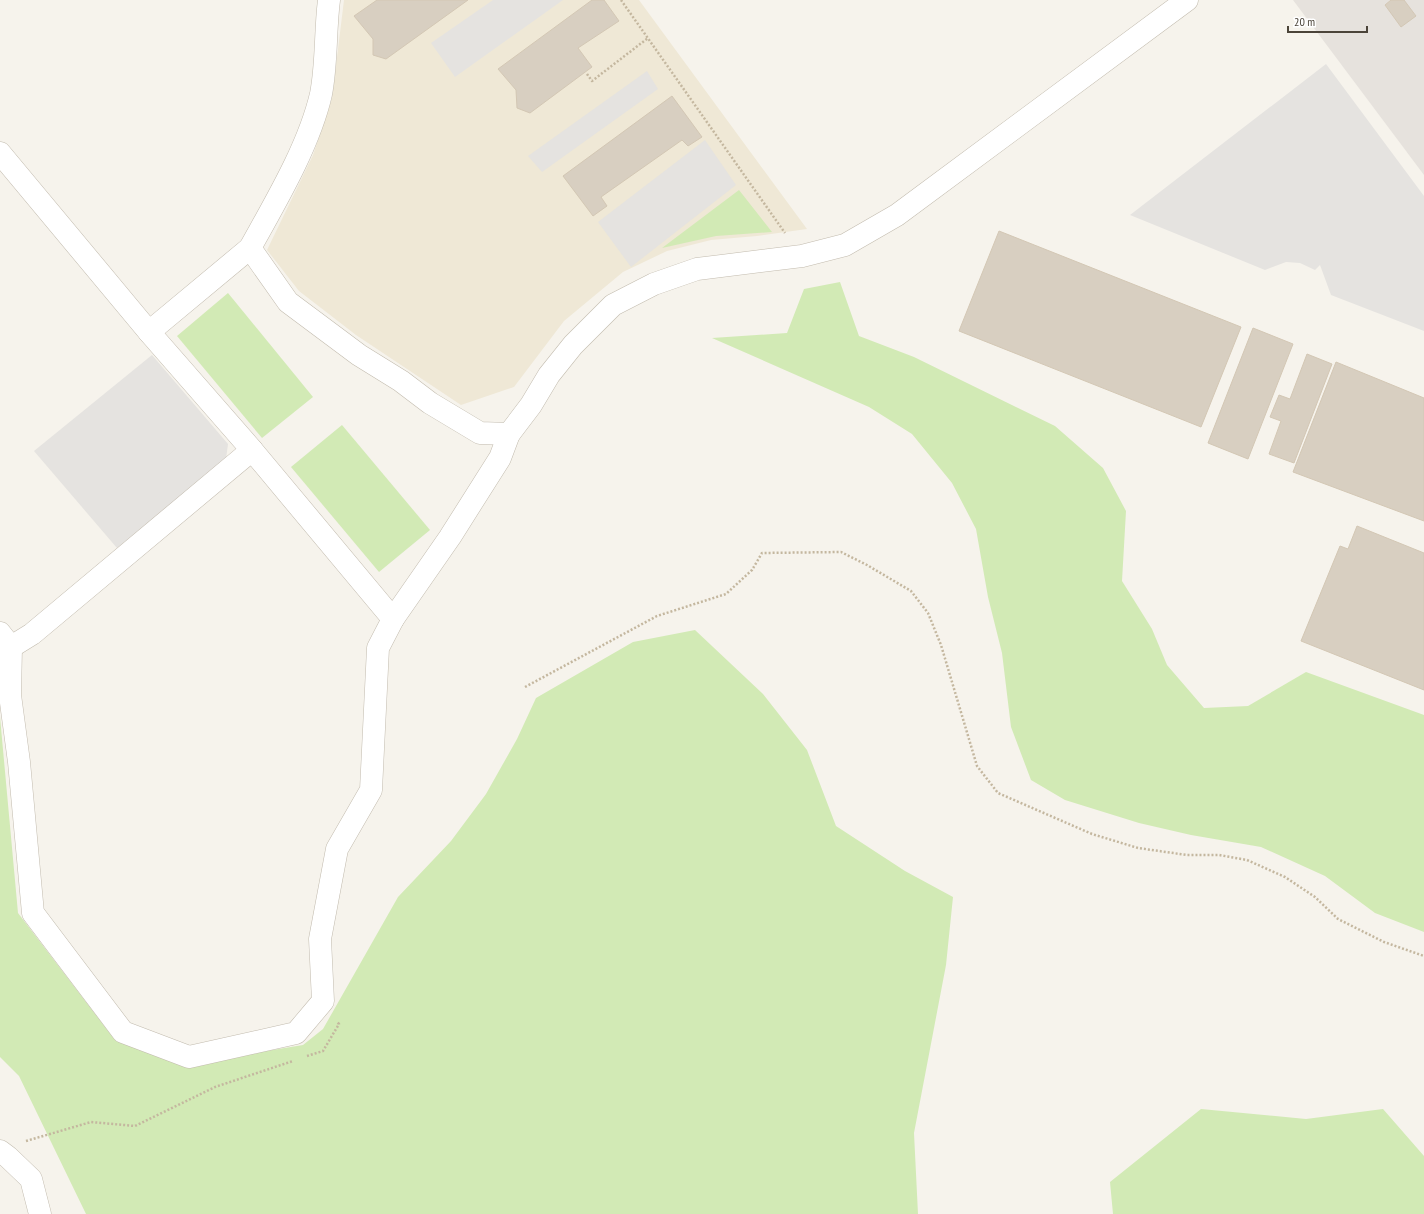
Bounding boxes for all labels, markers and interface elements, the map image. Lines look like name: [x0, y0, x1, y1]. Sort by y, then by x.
scale bar: [1288, 8, 1367, 34]
text: 20 m: [1294, 14, 1315, 29]

